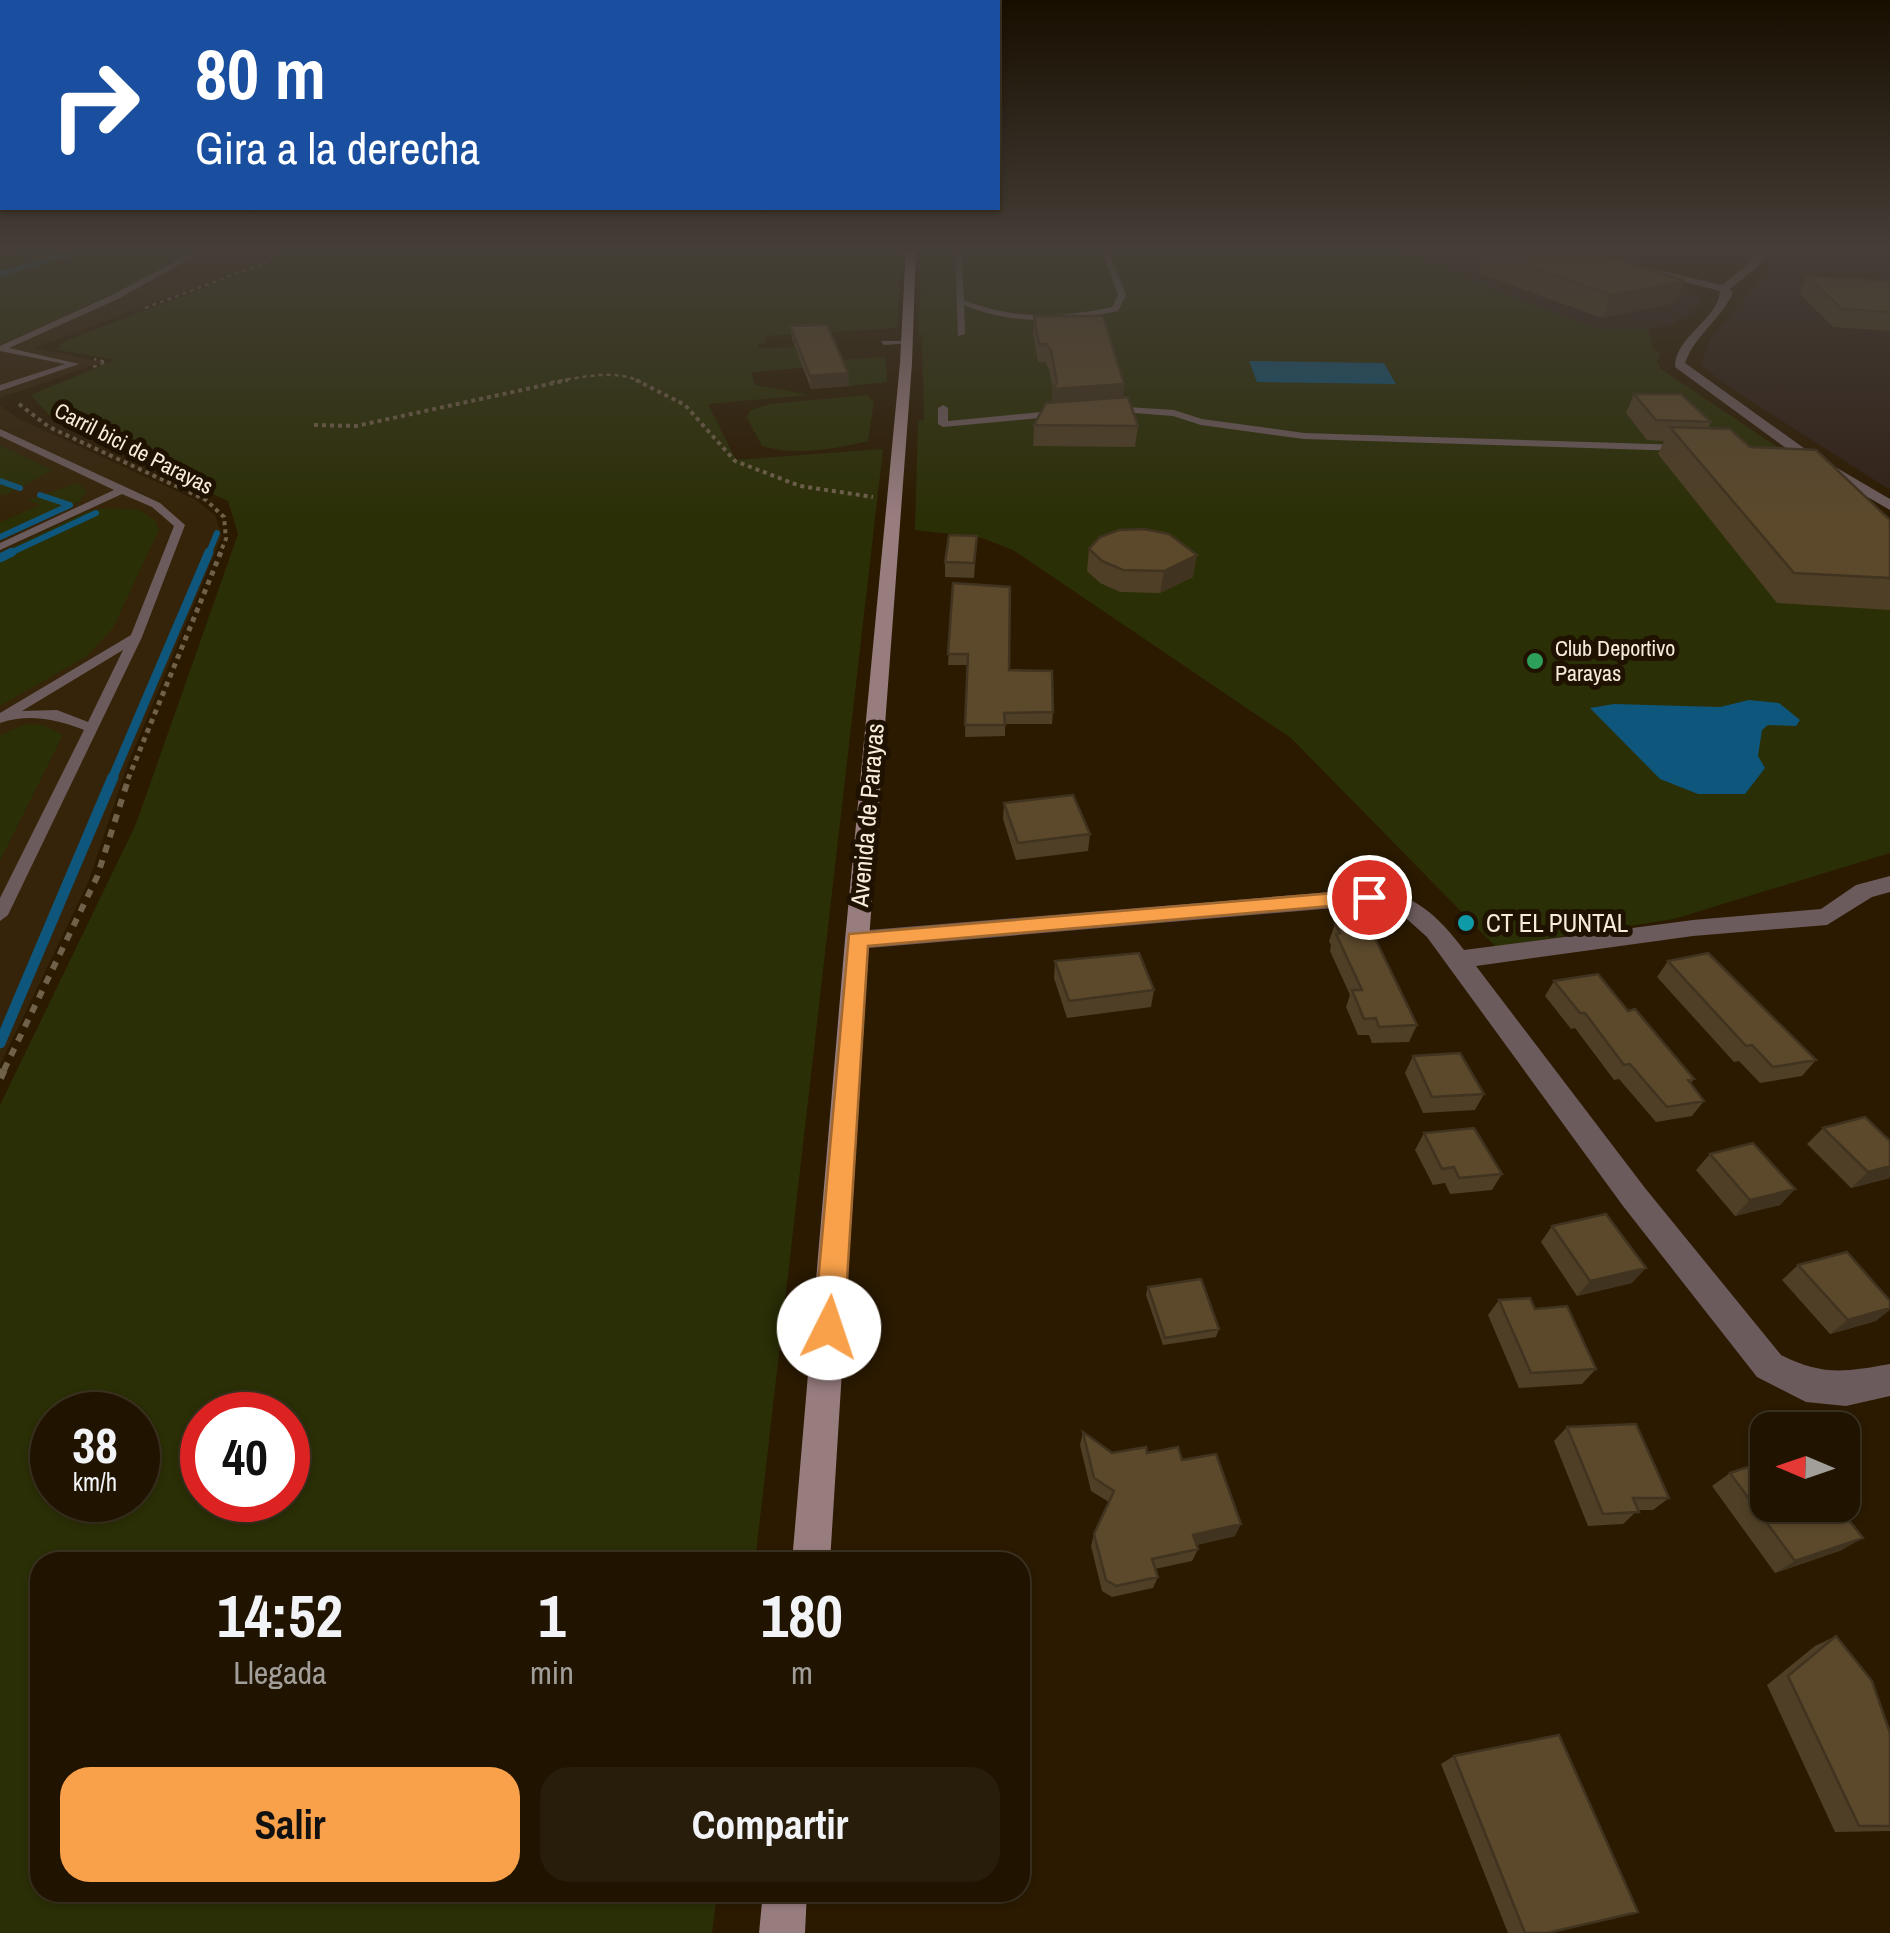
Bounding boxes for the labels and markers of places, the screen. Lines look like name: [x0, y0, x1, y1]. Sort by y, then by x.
place label: Club Deportivo Parayas: [1555, 633, 1675, 688]
marker: Club Deportivo Parayas: [1524, 650, 1546, 672]
pin: [1327, 855, 1412, 940]
place label: CT EL PUNTAL: [1486, 906, 1628, 940]
marker: CT EL PUNTAL: [1455, 912, 1477, 934]

